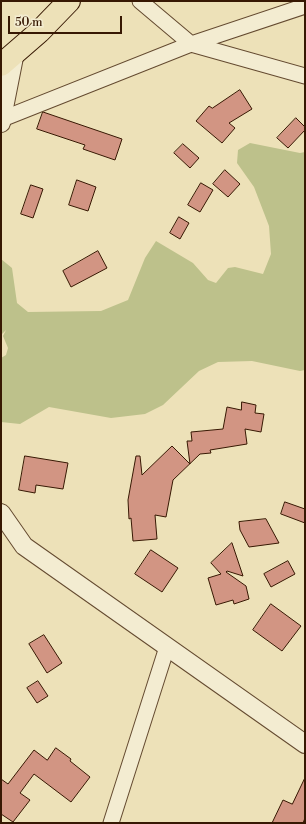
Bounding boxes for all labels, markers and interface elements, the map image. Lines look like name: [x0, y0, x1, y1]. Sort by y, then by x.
scale bar: [10, 8, 124, 34]
text: 50 m: [15, 15, 43, 30]

